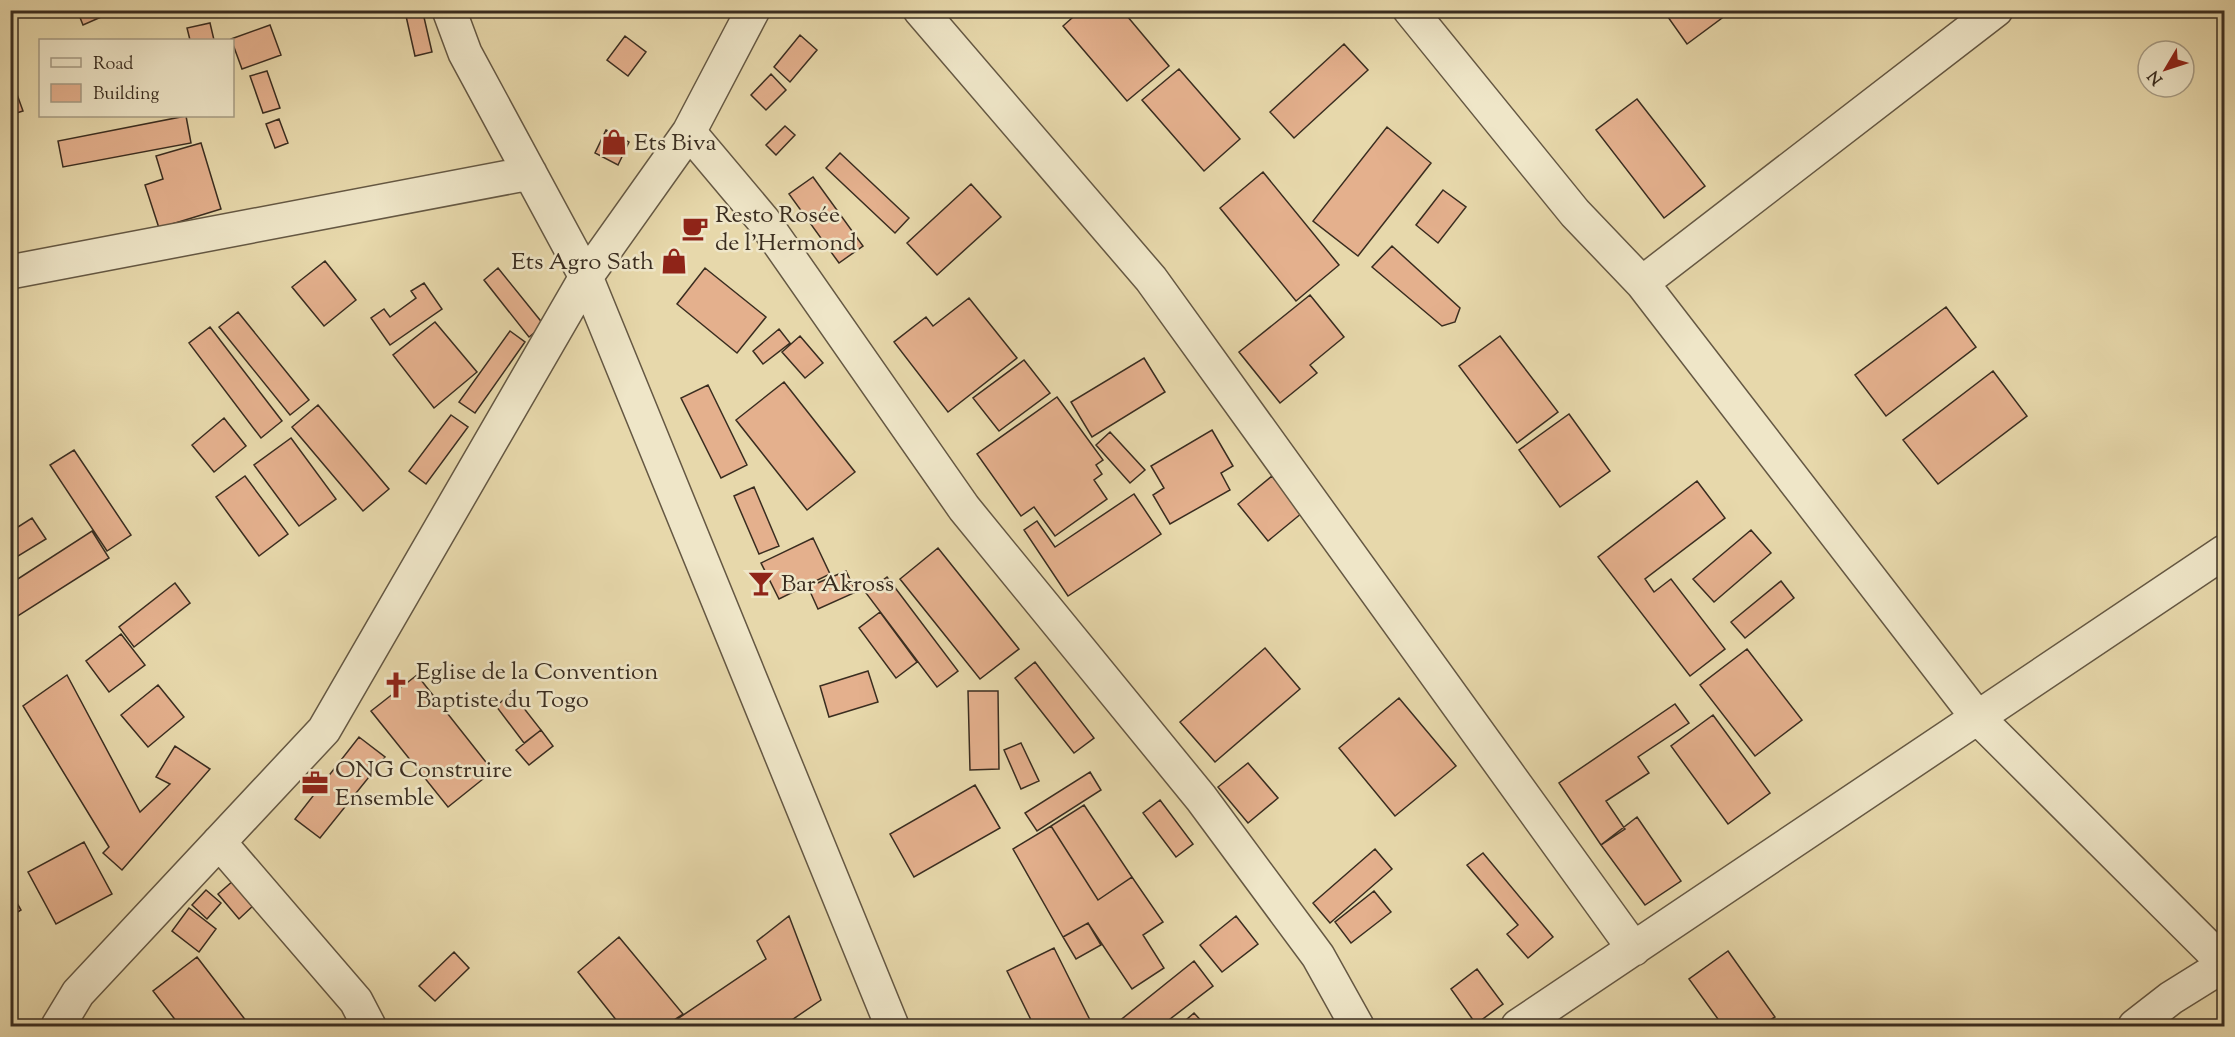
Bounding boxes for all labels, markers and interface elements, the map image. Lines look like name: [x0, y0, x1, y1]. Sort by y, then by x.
legend: [39, 39, 234, 117]
north arrow: [2136, 39, 2196, 99]
text: Road: [93, 52, 133, 78]
text: N: [2143, 64, 2169, 89]
text: Building: [93, 82, 159, 108]
shop icon: Ets Biva: [599, 127, 629, 157]
place label: Ets Biva: [634, 127, 717, 161]
place label: Resto Rosée de l'Hermond: [715, 199, 857, 261]
cafe icon: Resto Rosée de l'Hermond: [680, 213, 710, 243]
place label: Ets Agro Sath: [511, 246, 654, 280]
shop icon: Ets Agro Sath: [659, 246, 689, 276]
bar icon: Bar Akross: [746, 568, 776, 598]
place label: Bar Akross: [781, 568, 894, 602]
place label: Eglise de la Convention Baptiste du Togo: [416, 656, 658, 718]
church icon: Eglise de la Convention Baptiste du Togo: [381, 670, 411, 700]
place label: ONG Construire Ensemble: [335, 754, 512, 816]
office icon: ONG Construire Ensemble: [300, 768, 330, 798]

